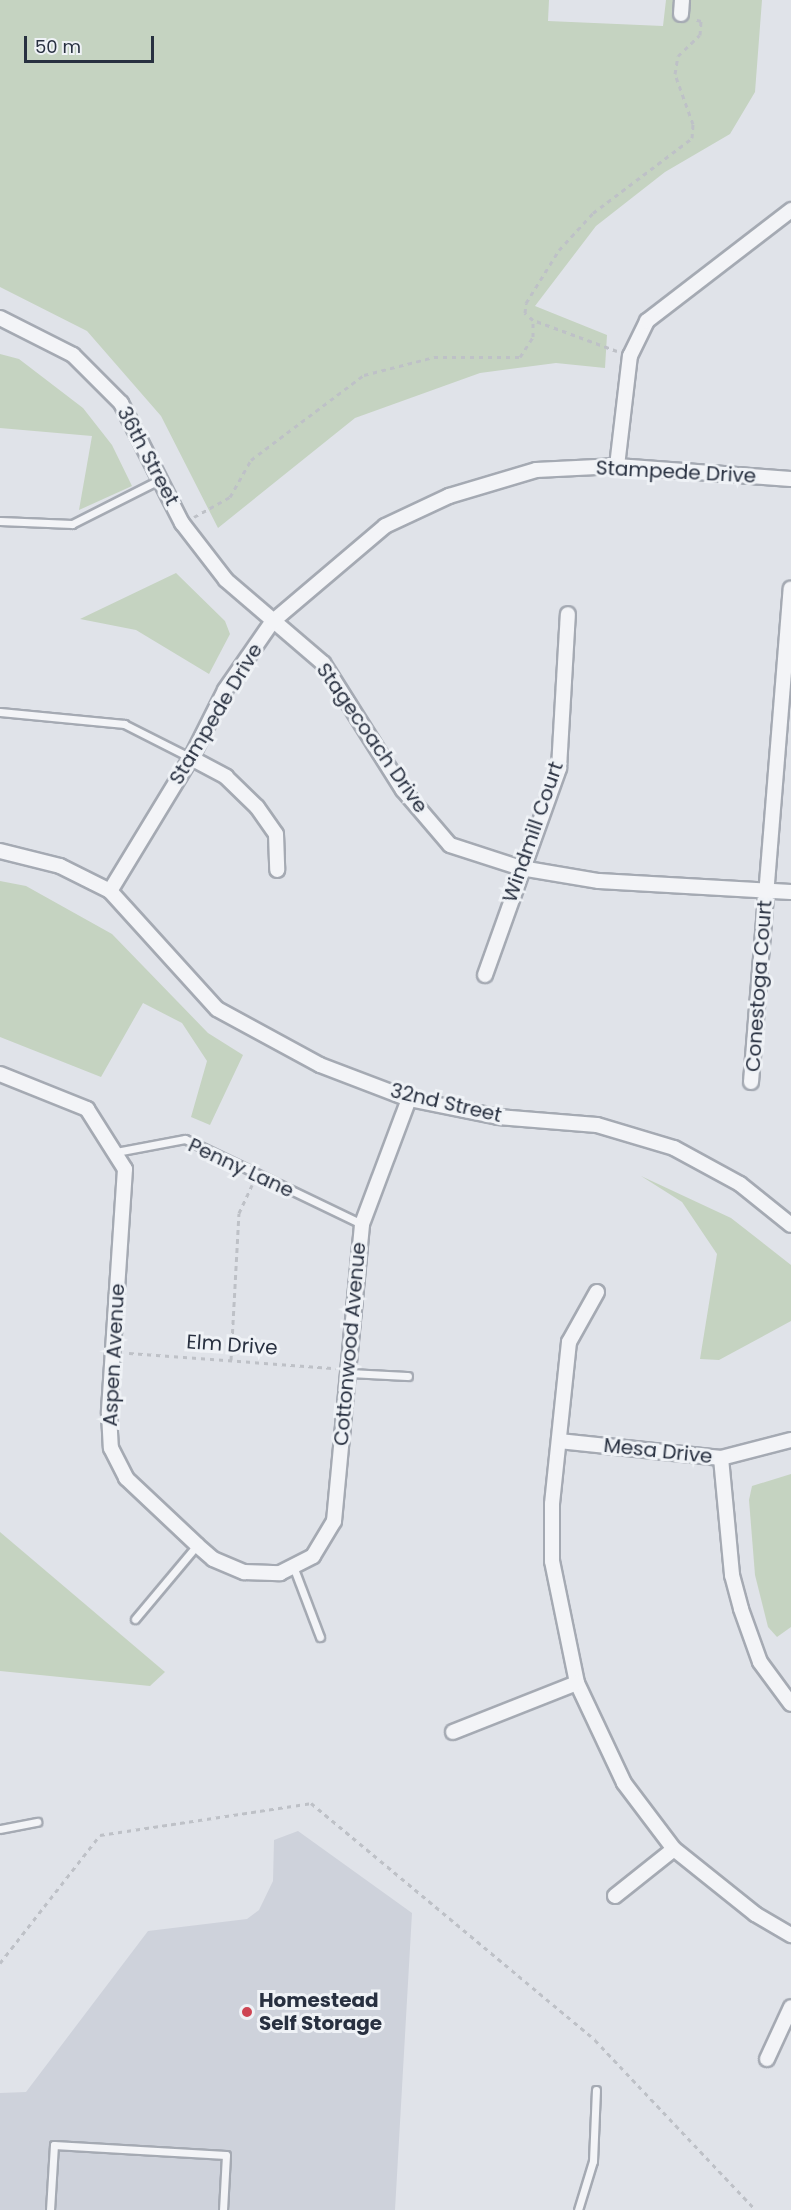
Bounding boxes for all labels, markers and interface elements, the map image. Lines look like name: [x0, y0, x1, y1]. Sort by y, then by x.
scale bar: [27, 24, 158, 62]
text: 50 m: [35, 34, 81, 59]
street label: 36th Street: [112, 402, 184, 510]
street label: Stampede Drive: [595, 456, 757, 488]
street label: Stampede Drive: [164, 639, 268, 789]
street label: Stagecoach Drive: [311, 658, 433, 818]
street label: Windmill Court: [498, 758, 568, 906]
street label: Conestoga Court: [741, 899, 777, 1073]
street label: 32nd Street: [388, 1079, 504, 1127]
street label: Penny Lane: [184, 1133, 298, 1203]
street label: Cottonwood Avenue: [329, 1241, 371, 1447]
street label: Aspen Avenue: [98, 1283, 130, 1427]
street label: Elm Drive: [186, 1330, 278, 1360]
street label: Mesa Drive: [603, 1433, 713, 1469]
place label: Homestead Self Storage: [259, 1988, 382, 2035]
marker: Homestead Self Storage: [240, 2005, 254, 2019]

